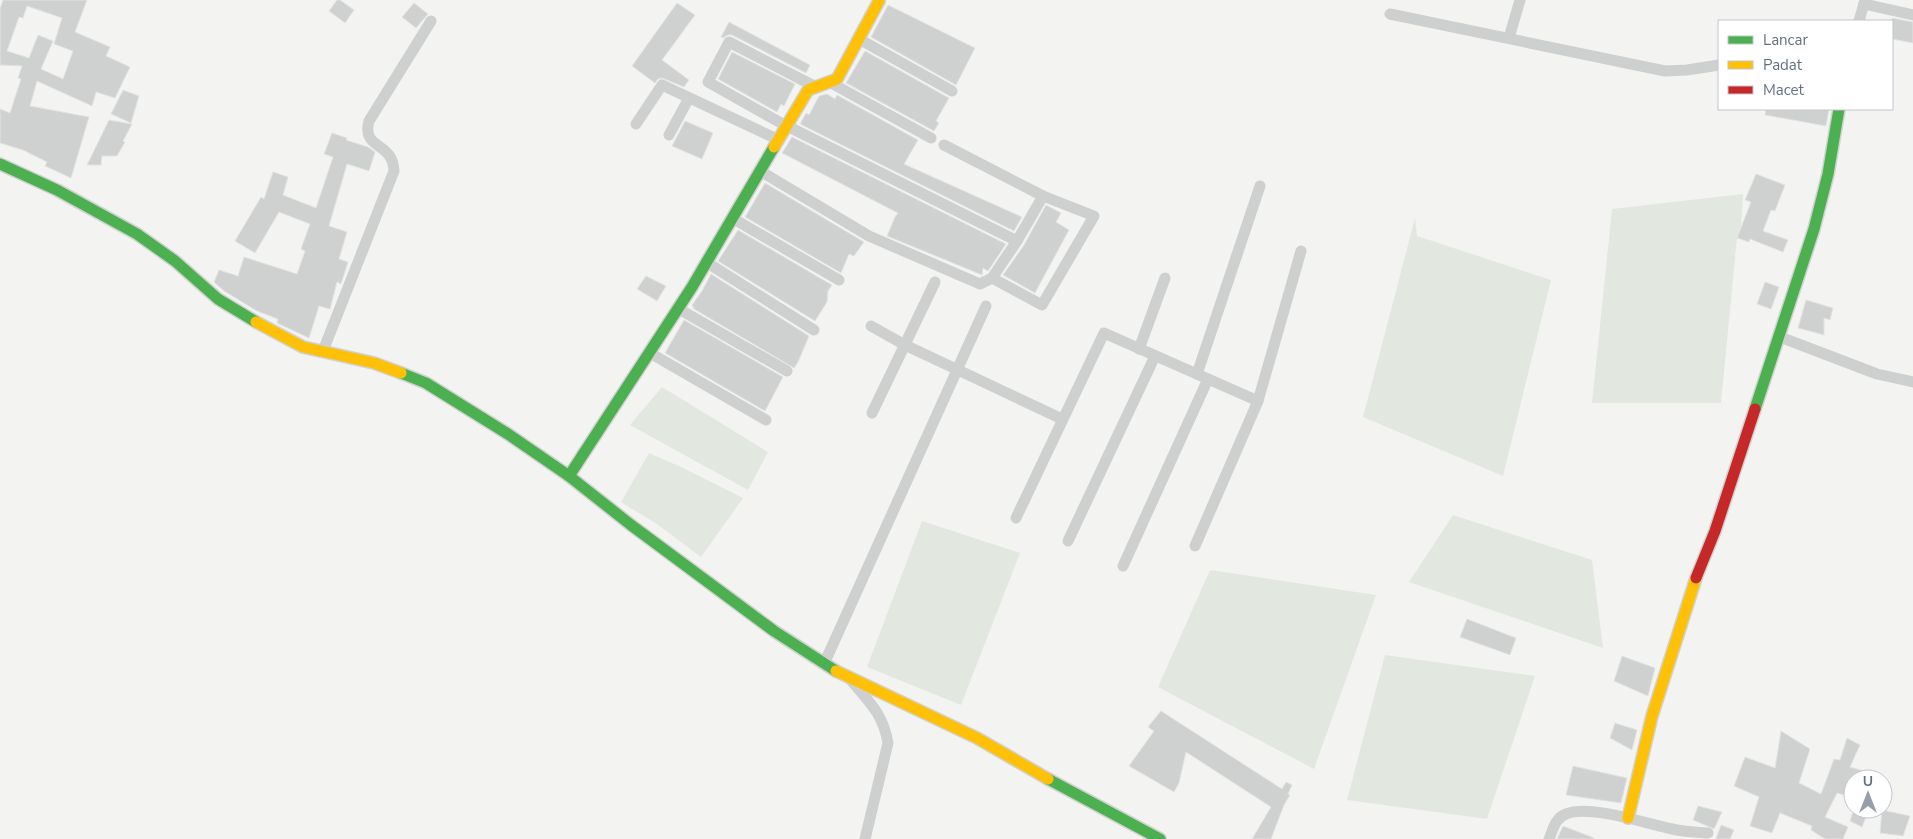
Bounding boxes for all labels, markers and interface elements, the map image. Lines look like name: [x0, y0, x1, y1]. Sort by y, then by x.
legend: [1718, 20, 1893, 110]
text: Lancar: [1763, 30, 1808, 50]
text: Padat: [1763, 55, 1803, 75]
text: Macet: [1763, 80, 1805, 100]
north arrow: [1843, 769, 1893, 819]
text: U: [1863, 772, 1873, 791]

